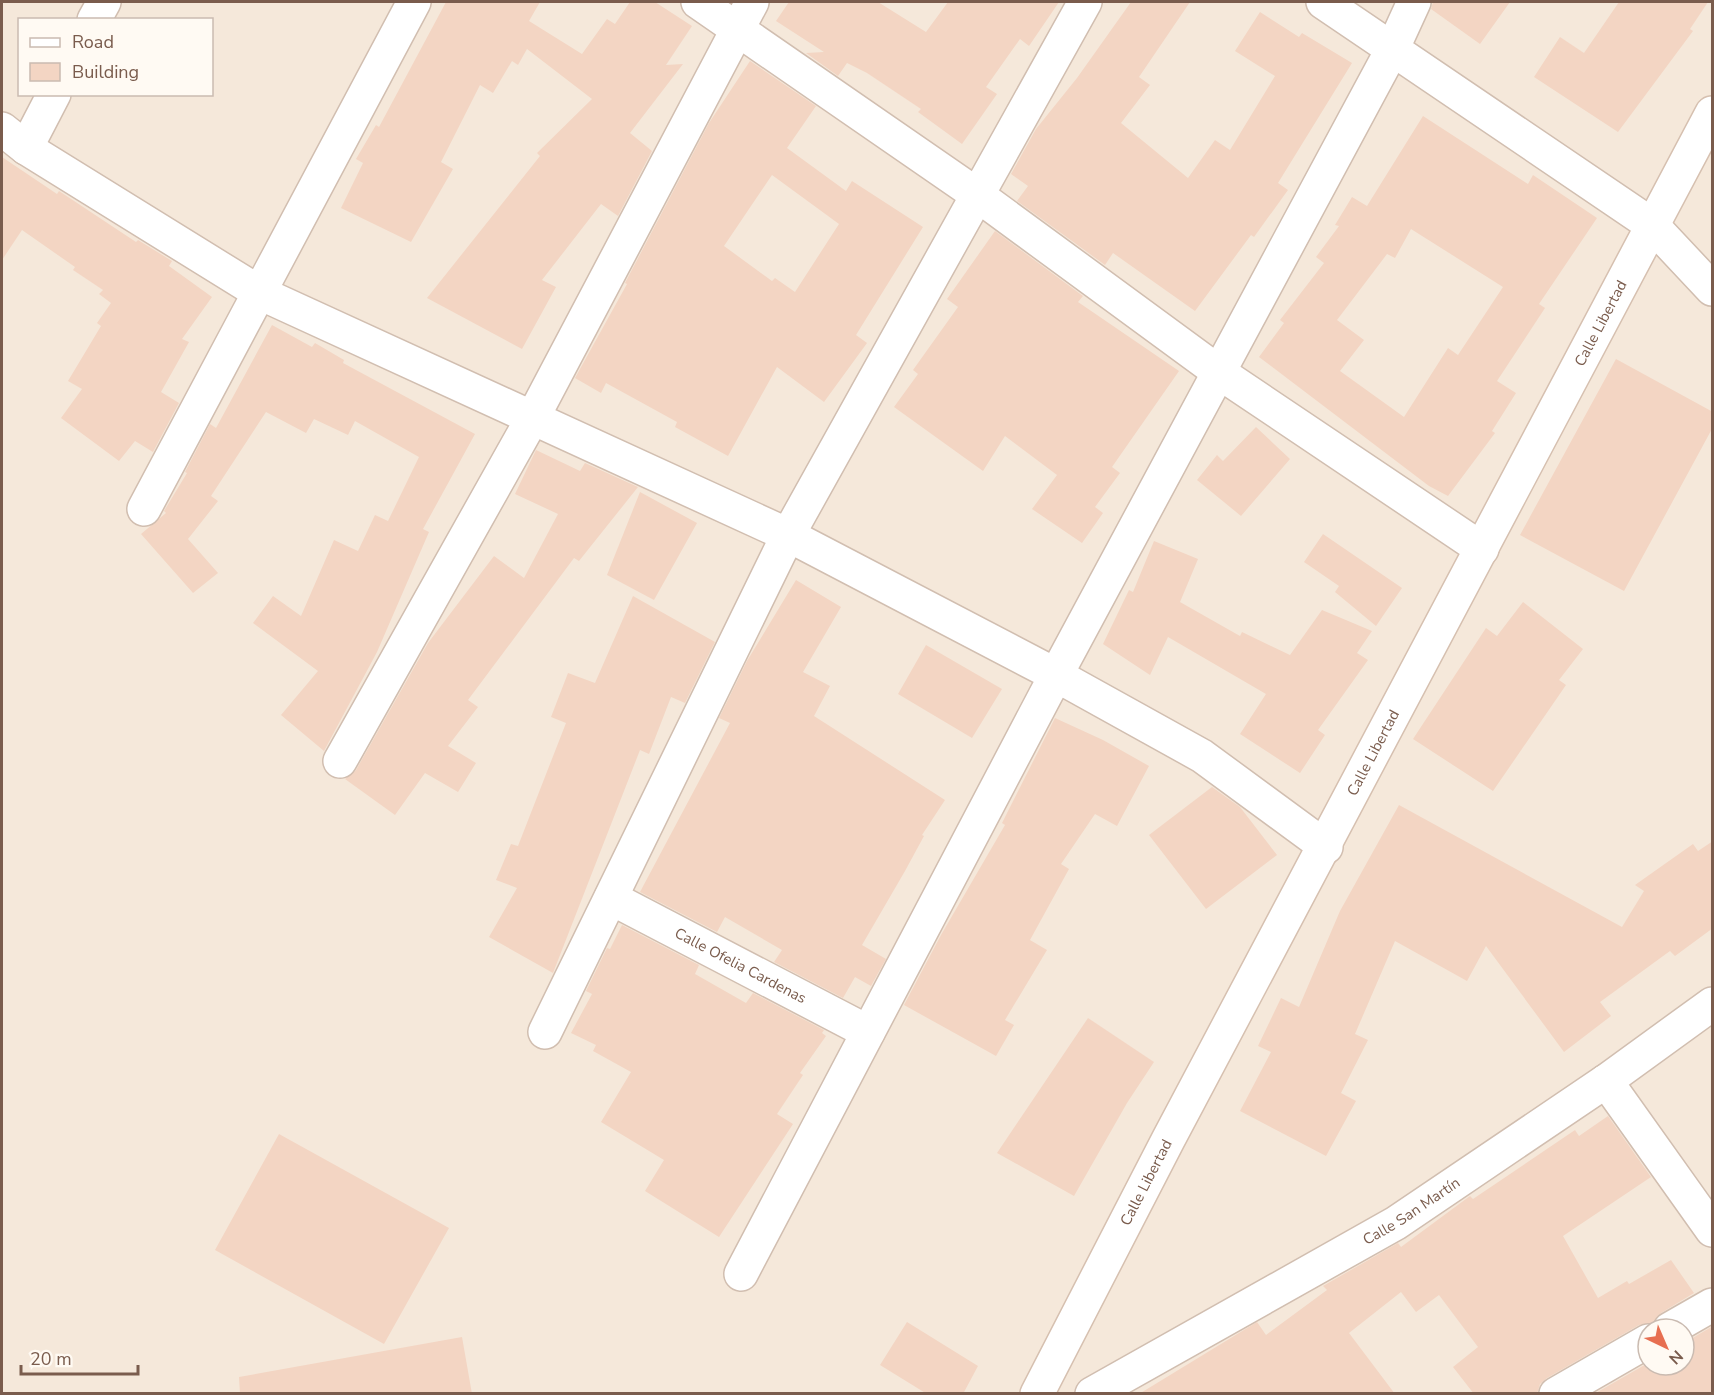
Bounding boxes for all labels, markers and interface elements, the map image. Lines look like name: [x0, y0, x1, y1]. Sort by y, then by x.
legend: [18, 18, 213, 96]
text: Road: [72, 30, 114, 54]
text: Building: [72, 60, 139, 84]
street label: Calle Libertad: [1570, 277, 1632, 370]
street label: Calle Libertad: [1342, 706, 1404, 799]
street label: Calle Ofelia Cardenas: [671, 923, 810, 1008]
street label: Calle Libertad: [1116, 1136, 1177, 1229]
street label: Calle San Martín: [1359, 1173, 1464, 1250]
north arrow: [1636, 1317, 1696, 1377]
scale bar: [21, 1338, 138, 1376]
text: N: [1664, 1345, 1688, 1369]
text: 20 m: [30, 1347, 72, 1371]

